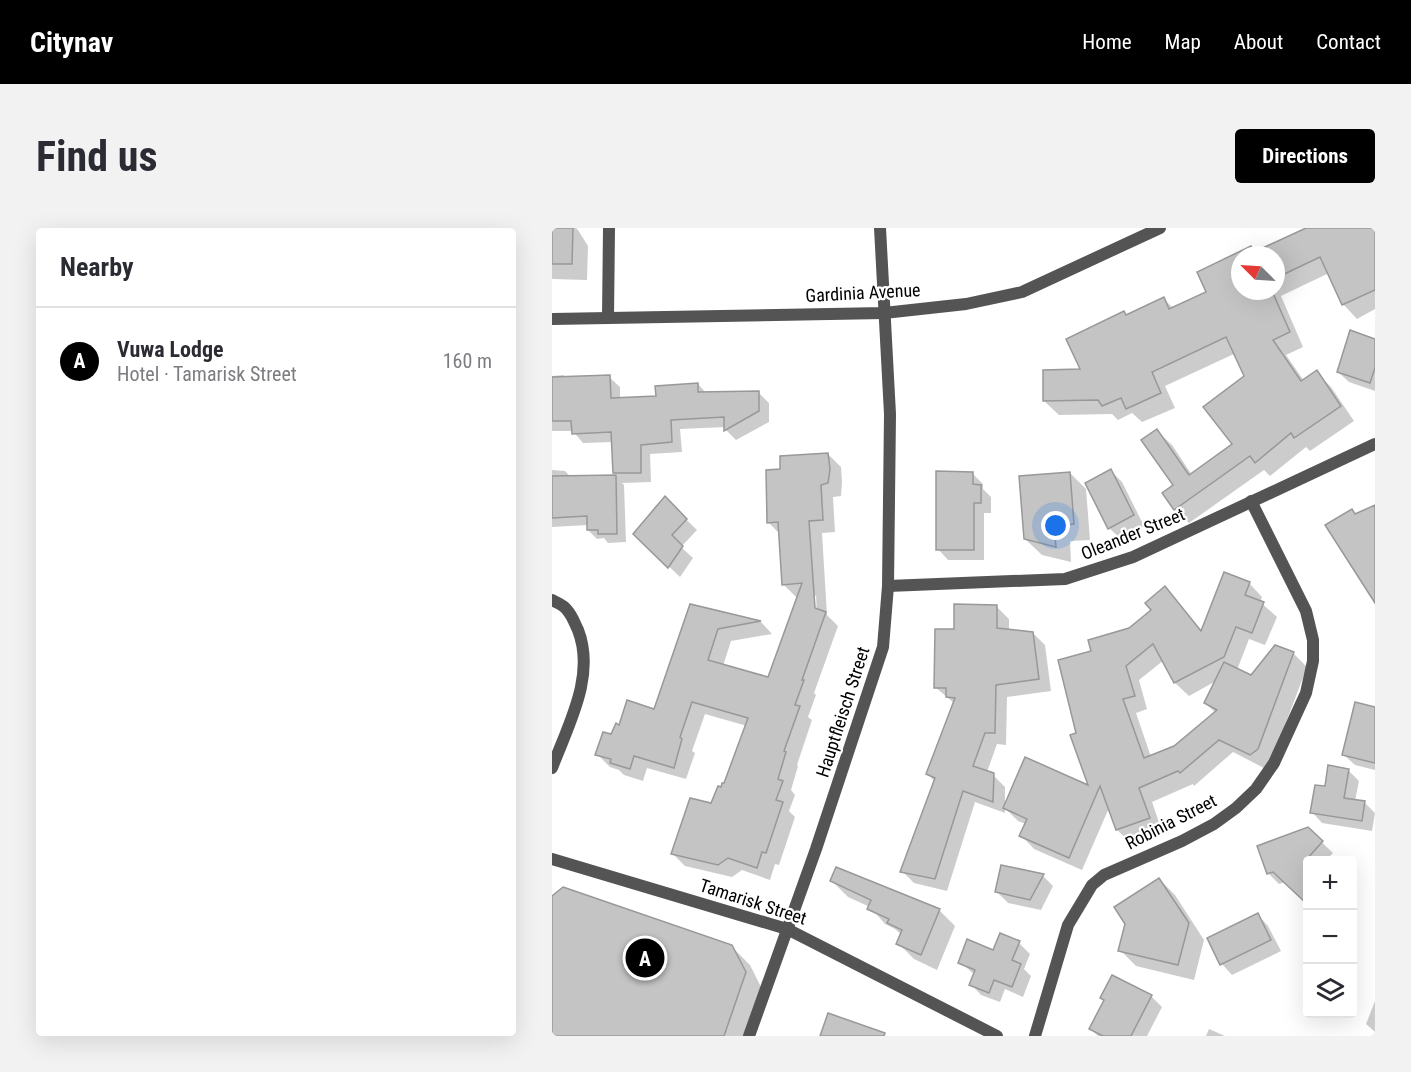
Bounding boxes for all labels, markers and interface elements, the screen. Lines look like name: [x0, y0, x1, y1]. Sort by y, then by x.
text: Citynav: [30, 26, 113, 59]
text: Home: [1082, 30, 1132, 54]
text: Map: [1165, 30, 1201, 54]
text: About: [1234, 30, 1283, 54]
text: Contact: [1316, 30, 1381, 54]
button: Directions: [1235, 129, 1375, 183]
text: Find us: [36, 132, 157, 181]
north arrow: [1231, 246, 1285, 300]
text: Nearby: [60, 252, 134, 282]
street label: Gardinia Avenue: [805, 279, 921, 306]
text: Vuwa Lodge: [117, 337, 224, 362]
text: A: [74, 349, 85, 373]
text: 160 m: [443, 349, 492, 373]
text: Hotel · Tamarisk Street: [117, 362, 297, 386]
street label: Oleander Street: [1078, 503, 1188, 564]
your location: [1041, 511, 1070, 540]
street label: Hauptfleisch Street: [812, 644, 874, 780]
street label: Robinia Street: [1122, 790, 1220, 853]
map controls: [1303, 856, 1357, 1018]
button: +: [1303, 856, 1357, 910]
street label: Tamarisk Street: [697, 874, 809, 929]
button: −: [1303, 910, 1357, 964]
pin: A: [626, 936, 664, 980]
button: layers: [1303, 964, 1357, 1018]

